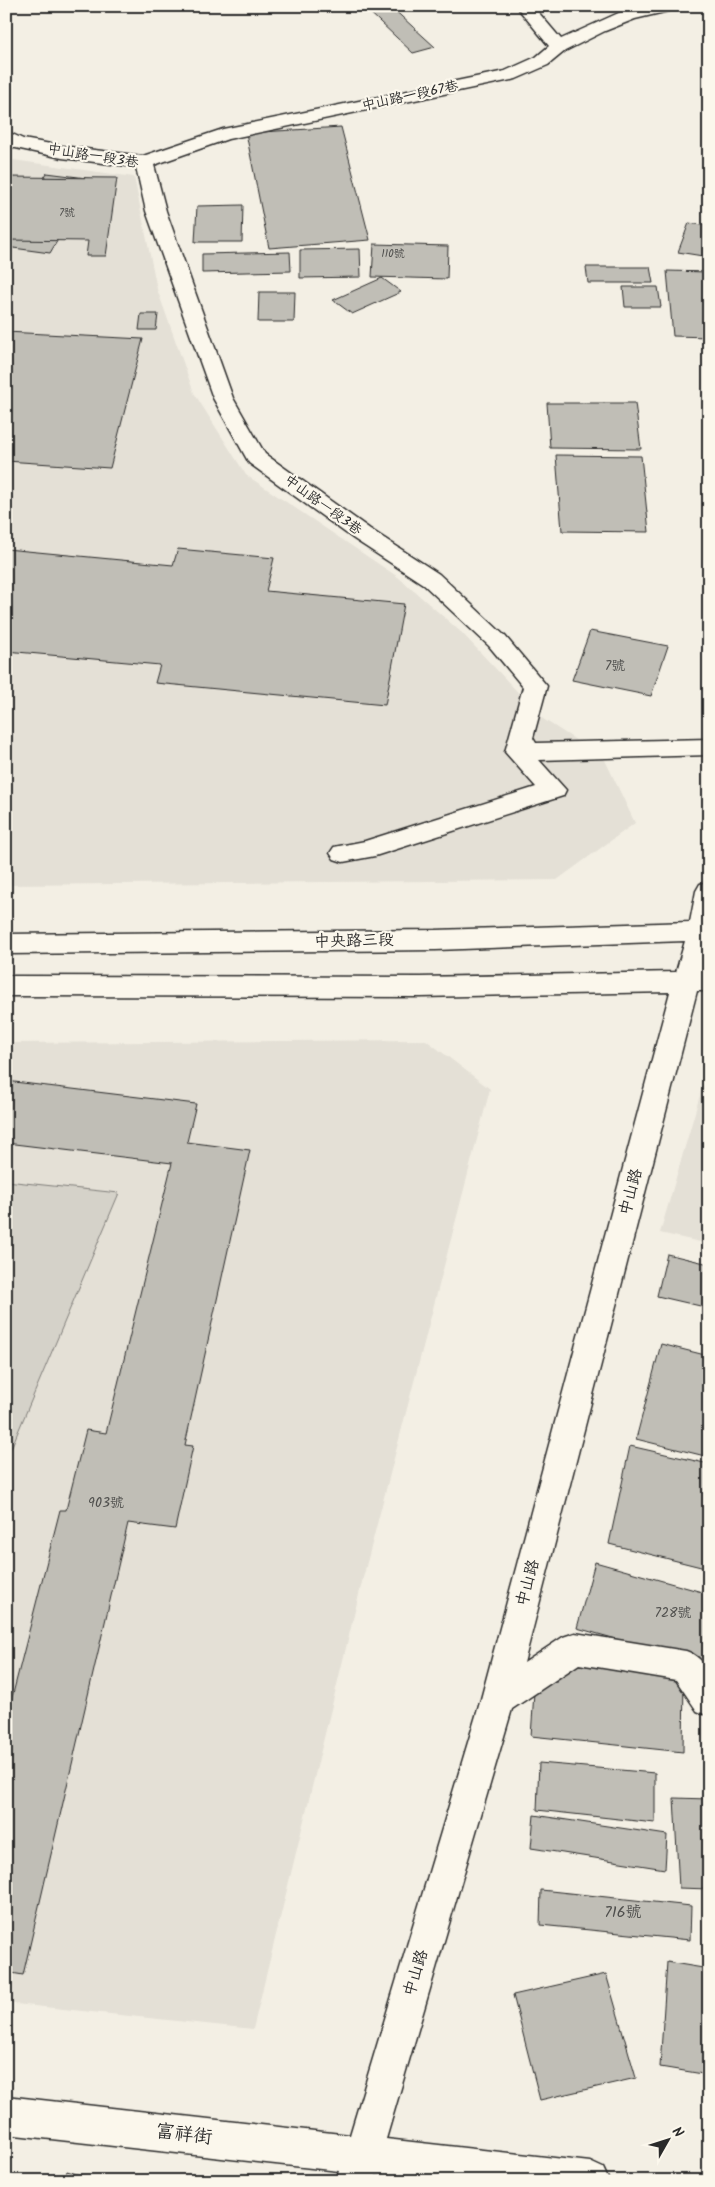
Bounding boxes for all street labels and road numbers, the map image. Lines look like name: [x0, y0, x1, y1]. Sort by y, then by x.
street label: 中山路一段67巷: [360, 75, 461, 117]
street label: 中山路一段3巷: [46, 138, 141, 174]
street label: 中山路一段3巷: [279, 469, 367, 542]
street label: 中央路三段: [314, 928, 394, 954]
street label: 中山路: [613, 1166, 649, 1218]
street label: 中山路: [510, 1557, 546, 1609]
street label: 中山路: [397, 1946, 435, 2000]
street label: 富祥街: [154, 2117, 214, 2153]

